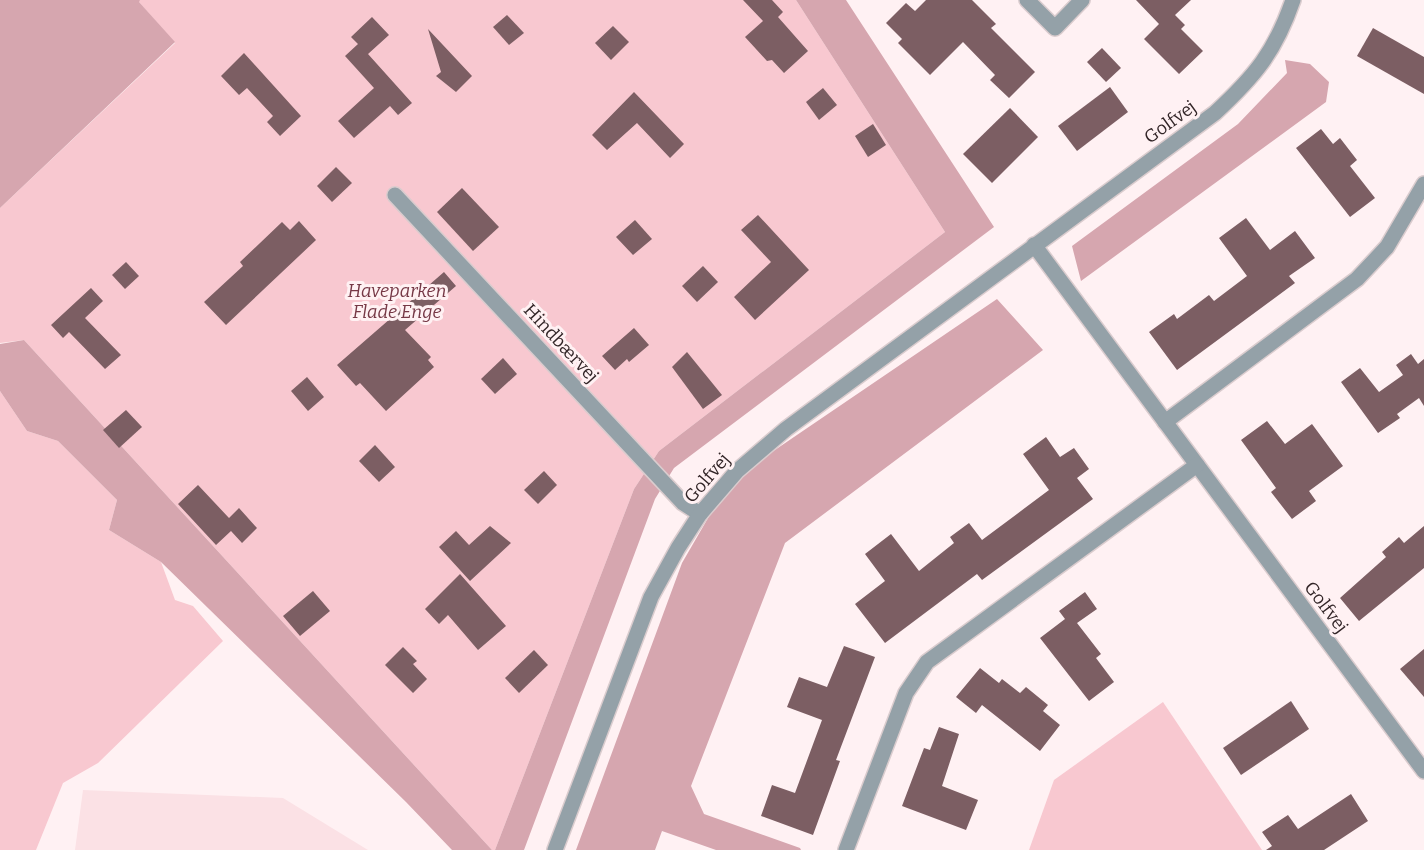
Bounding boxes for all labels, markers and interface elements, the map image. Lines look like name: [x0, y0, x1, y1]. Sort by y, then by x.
street label: Golfvej: [1140, 96, 1200, 148]
park label: Haveparken Flade Enge: [348, 280, 446, 323]
street label: Hindbærvej: [519, 299, 603, 387]
street label: Golfvej: [679, 449, 735, 507]
street label: Golfvej: [1300, 577, 1352, 637]

